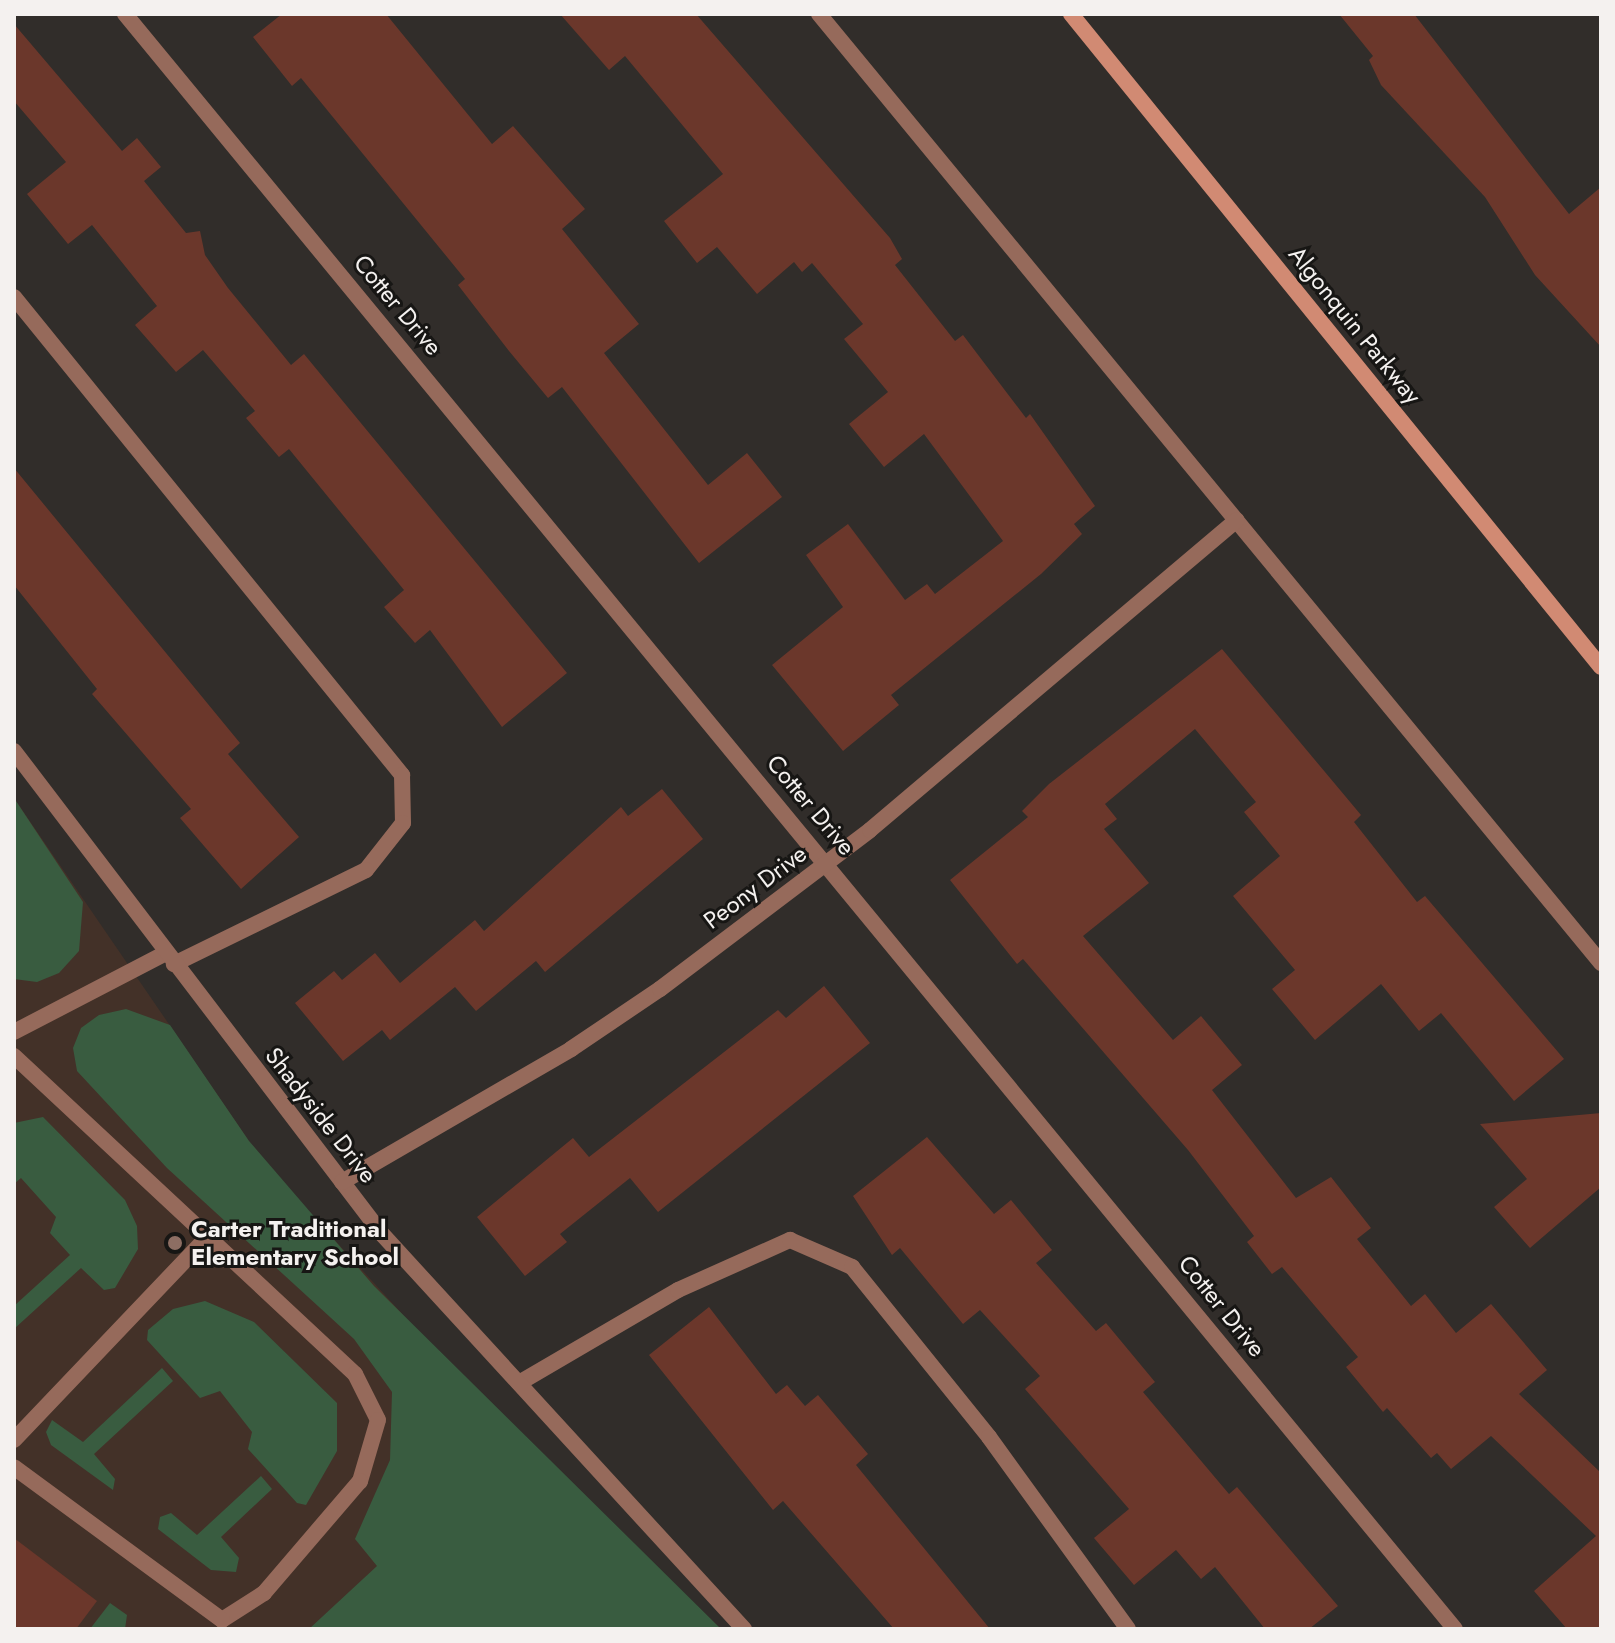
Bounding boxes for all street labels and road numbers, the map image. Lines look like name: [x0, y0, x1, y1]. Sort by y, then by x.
street label: Algonquin Parkway: [1283, 240, 1427, 410]
street label: Cotter Drive: [348, 249, 448, 361]
street label: Cotter Drive: [761, 749, 861, 861]
street label: Peony Drive: [698, 839, 812, 935]
street label: Shadyside Drive: [259, 1042, 383, 1188]
street label: Cotter Drive: [1172, 1249, 1272, 1363]

